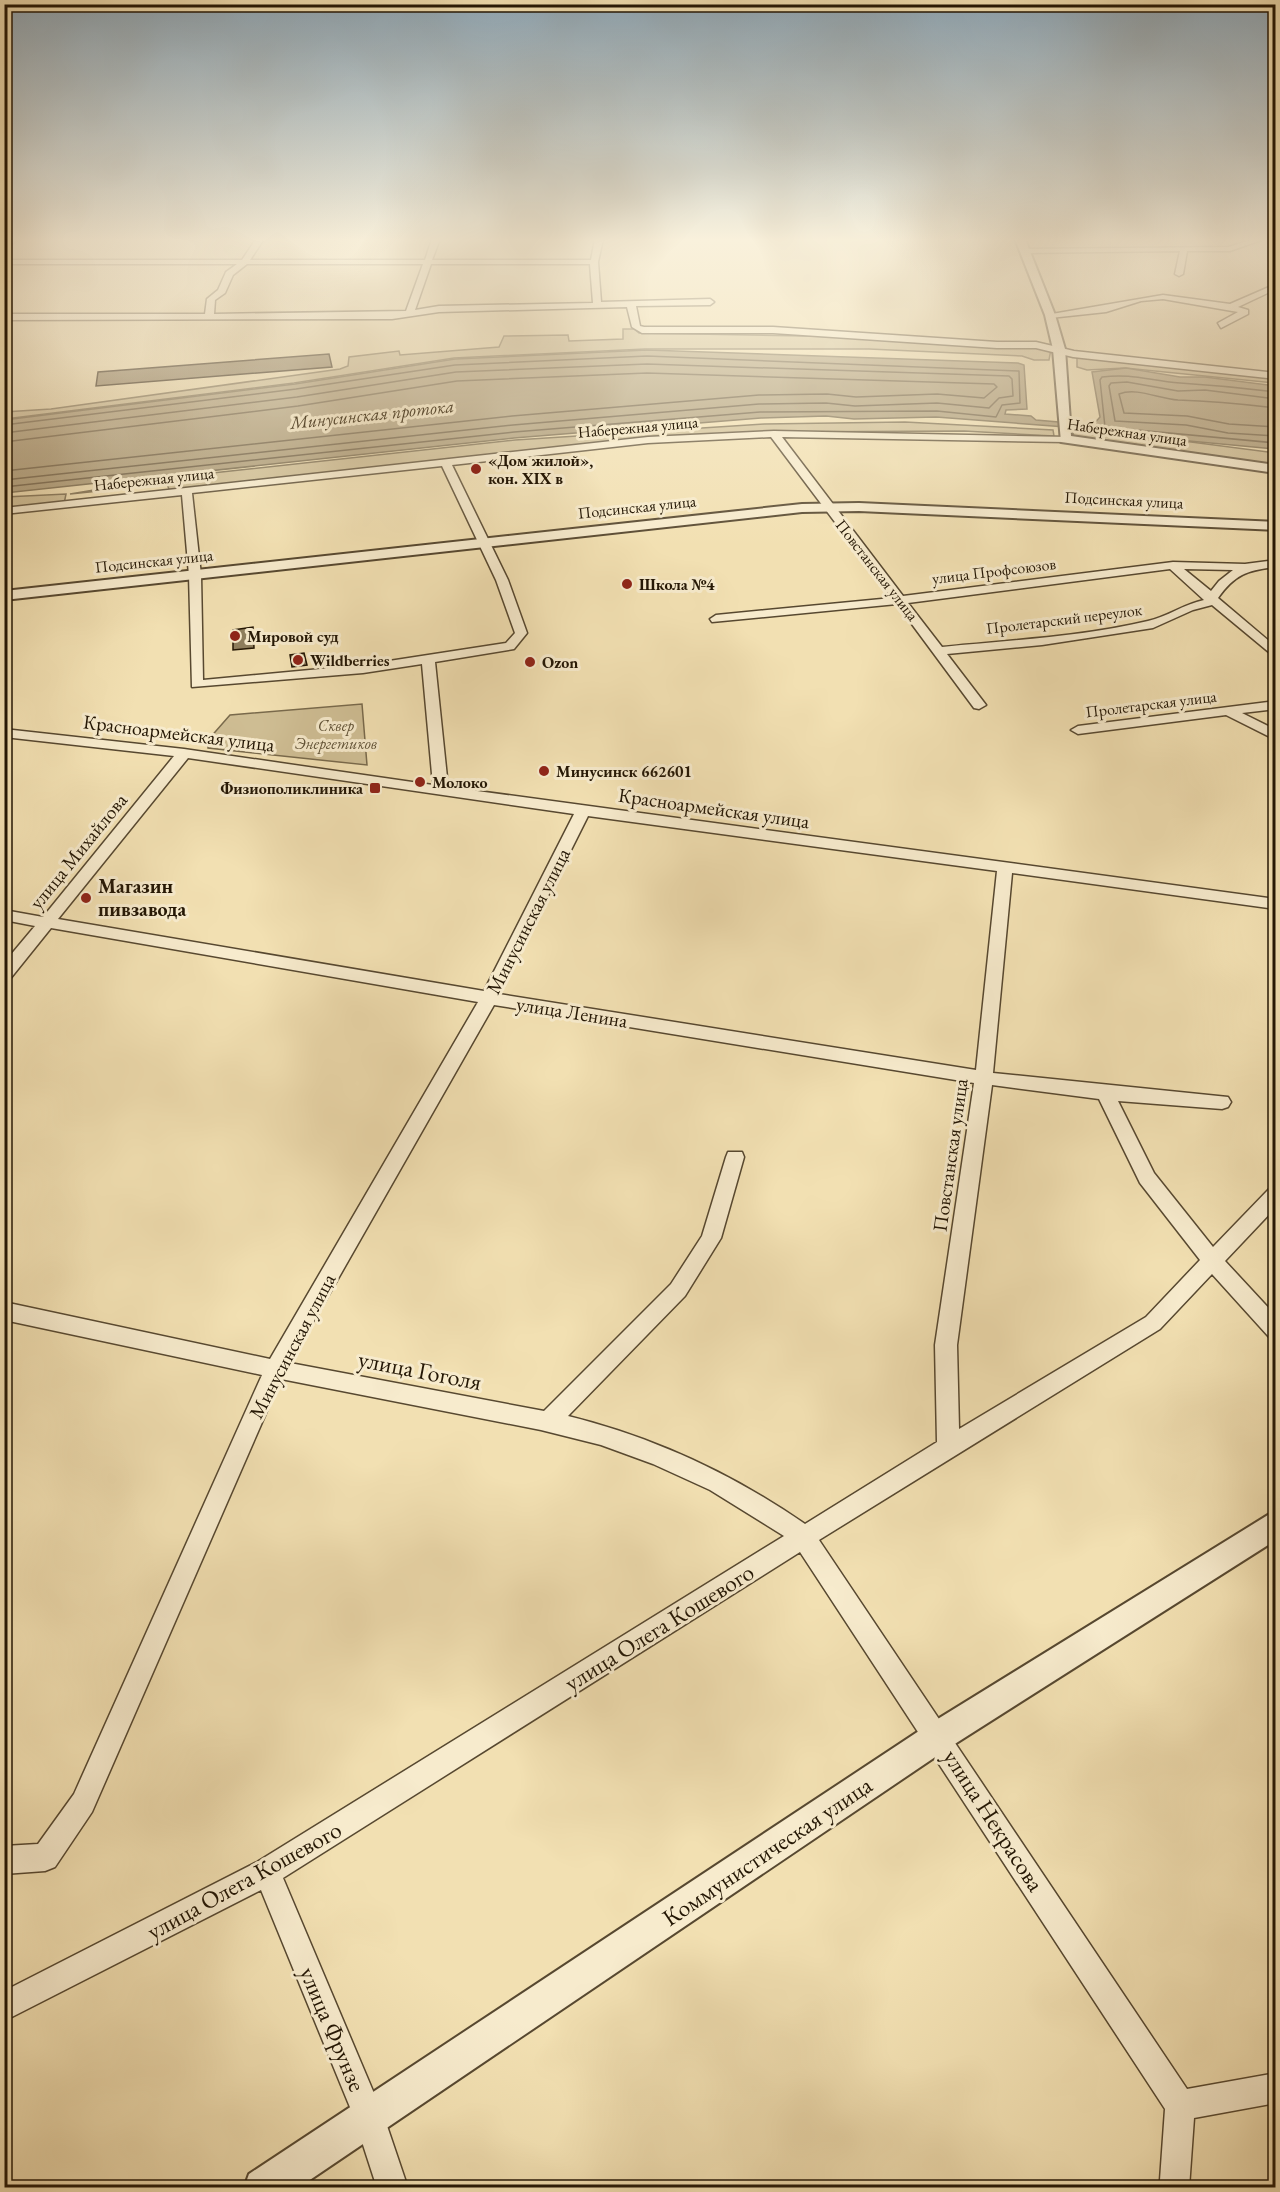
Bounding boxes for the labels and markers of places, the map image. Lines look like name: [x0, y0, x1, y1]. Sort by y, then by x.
place label: «Дом жилой», кон. ХIХ в: [488, 450, 593, 489]
marker: «Дом жилой», кон. ХIХ в: [469, 462, 483, 476]
place label: Школа №4: [639, 574, 715, 595]
marker: Школа №4: [620, 577, 634, 591]
place label: Мировой суд: [247, 626, 339, 647]
marker: Мировой суд: [228, 629, 242, 643]
place label: Wildberries: [310, 650, 390, 671]
place label: Ozon: [542, 652, 578, 673]
marker: Wildberries: [291, 653, 305, 667]
marker: Ozon: [523, 655, 537, 669]
place label: Минусинск 662601: [556, 761, 692, 782]
marker: Минусинск 662601: [537, 764, 551, 778]
place label: Молоко: [432, 772, 487, 793]
marker: Молоко: [413, 775, 427, 789]
place label: Физиополиклиника: [220, 778, 364, 799]
marker: Физиополиклиника: [368, 781, 382, 795]
place label: Магазин пивзавода: [98, 873, 187, 922]
marker: Магазин пивзавода: [79, 891, 93, 905]

